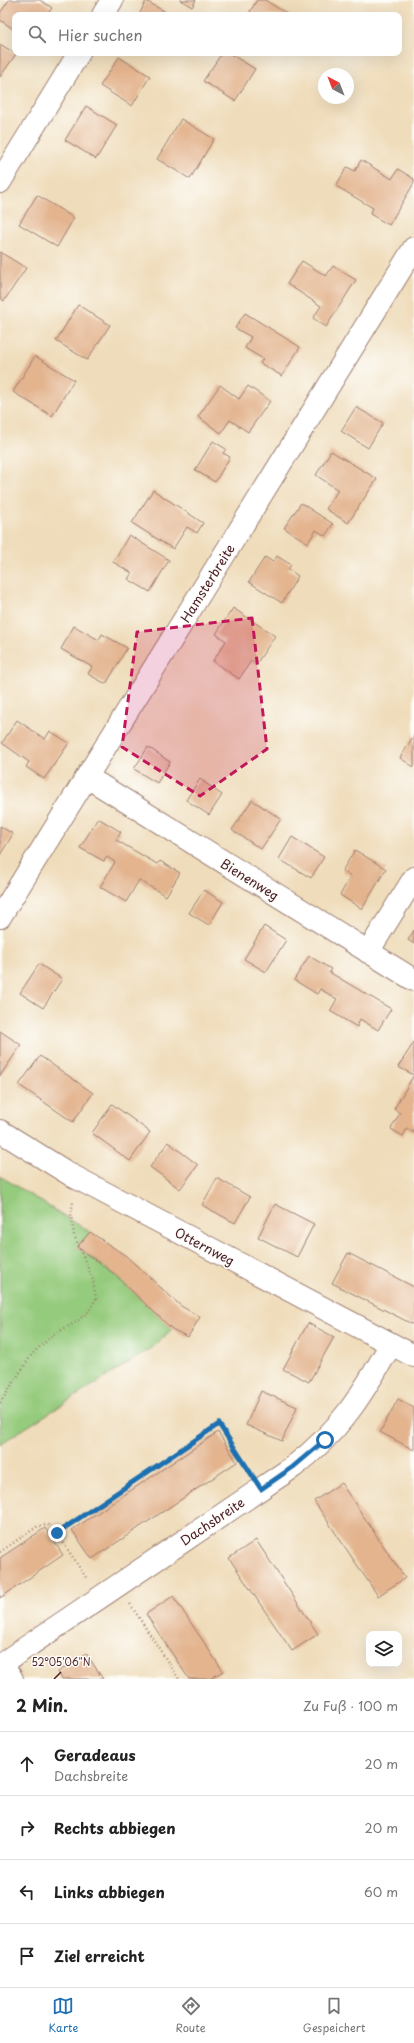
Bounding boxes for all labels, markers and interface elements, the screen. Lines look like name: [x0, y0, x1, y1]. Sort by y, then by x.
search box: [12, 12, 402, 56]
icon: search: [26, 23, 48, 45]
text: Hier suchen: [58, 23, 143, 46]
north arrow: [318, 68, 354, 104]
street label: Hamsterbreite: [175, 540, 239, 626]
street label: Bienenweg: [217, 854, 283, 904]
street label: Otternweg: [172, 1222, 238, 1270]
route start: [316, 1431, 334, 1449]
street label: Dachsbreite: [176, 1492, 248, 1550]
route end: [48, 1524, 66, 1542]
map controls: [366, 1631, 402, 1667]
button: layers: [366, 1631, 402, 1667]
text: 52°05'06"N: [31, 1654, 91, 1669]
text: 2 Min.: [16, 1692, 68, 1718]
text: Zu Fuß · 100 m: [303, 1696, 398, 1715]
text: Geradeaus: [54, 1743, 136, 1766]
icon: ahead: [16, 1753, 38, 1775]
text: 20 m: [364, 1754, 398, 1773]
text: Dachsbreite: [54, 1766, 128, 1785]
text: Rechts abbiegen: [54, 1816, 175, 1839]
icon: right: [16, 1817, 38, 1839]
text: 20 m: [364, 1818, 398, 1837]
text: Links abbiegen: [54, 1880, 165, 1903]
icon: left: [16, 1881, 38, 1903]
text: 60 m: [364, 1882, 398, 1901]
text: Ziel erreicht: [54, 1944, 145, 1967]
icon: arrive: [16, 1945, 38, 1967]
tab: Karte: [49, 1995, 78, 2036]
tab: Route: [176, 1995, 206, 2036]
tab: Gespeichert: [303, 1995, 365, 2036]

